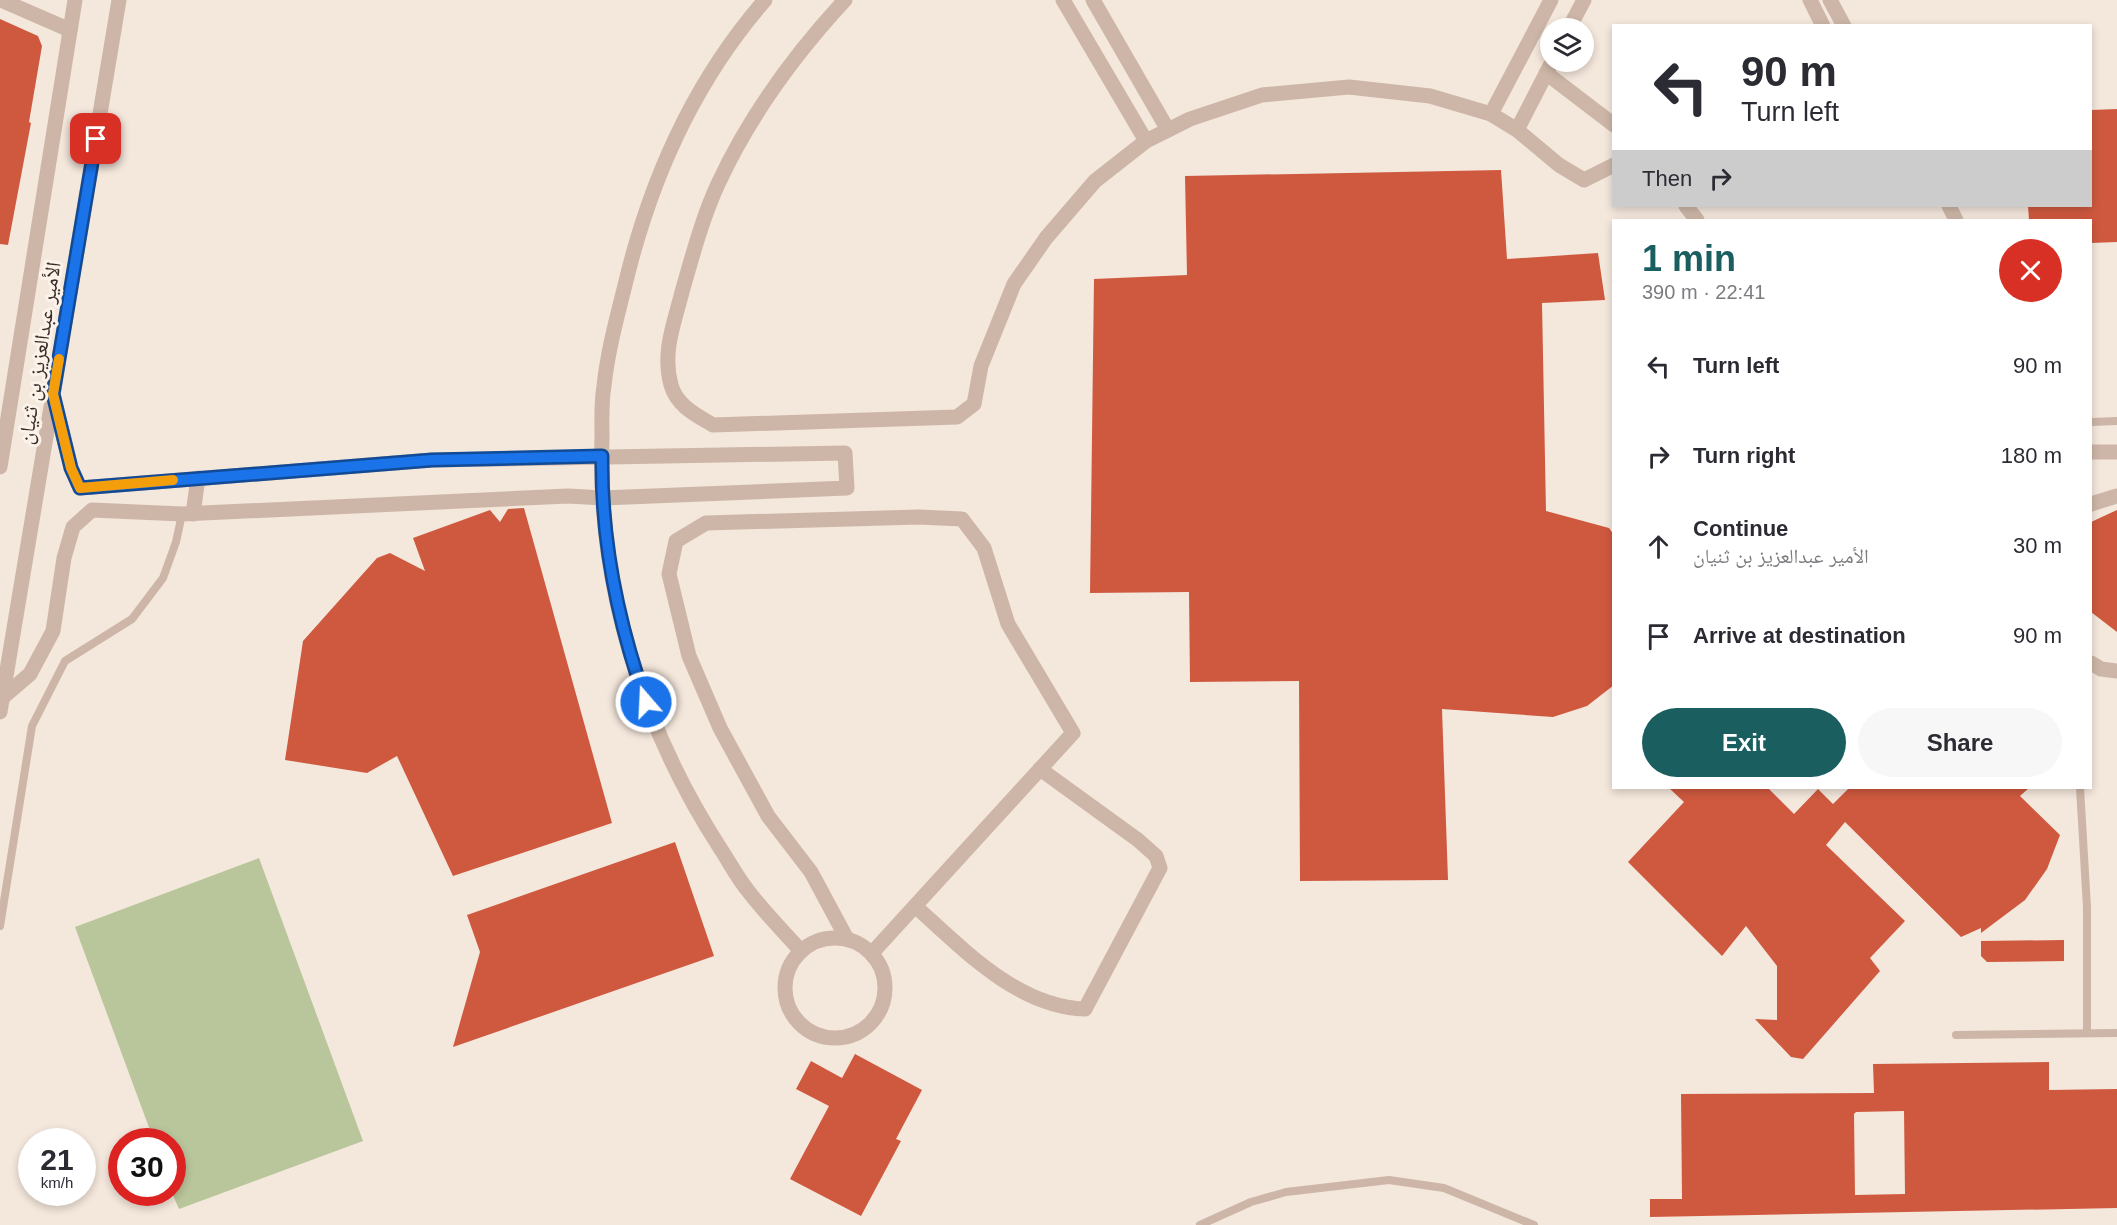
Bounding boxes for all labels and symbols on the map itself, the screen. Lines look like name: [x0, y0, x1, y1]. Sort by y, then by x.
pin: [70, 113, 121, 164]
street label: الأمير عبدالعزيز بن ثنيان: [13, 260, 67, 446]
position arrow: [614, 670, 678, 734]
speed limit sign: 30: [108, 1128, 186, 1206]

